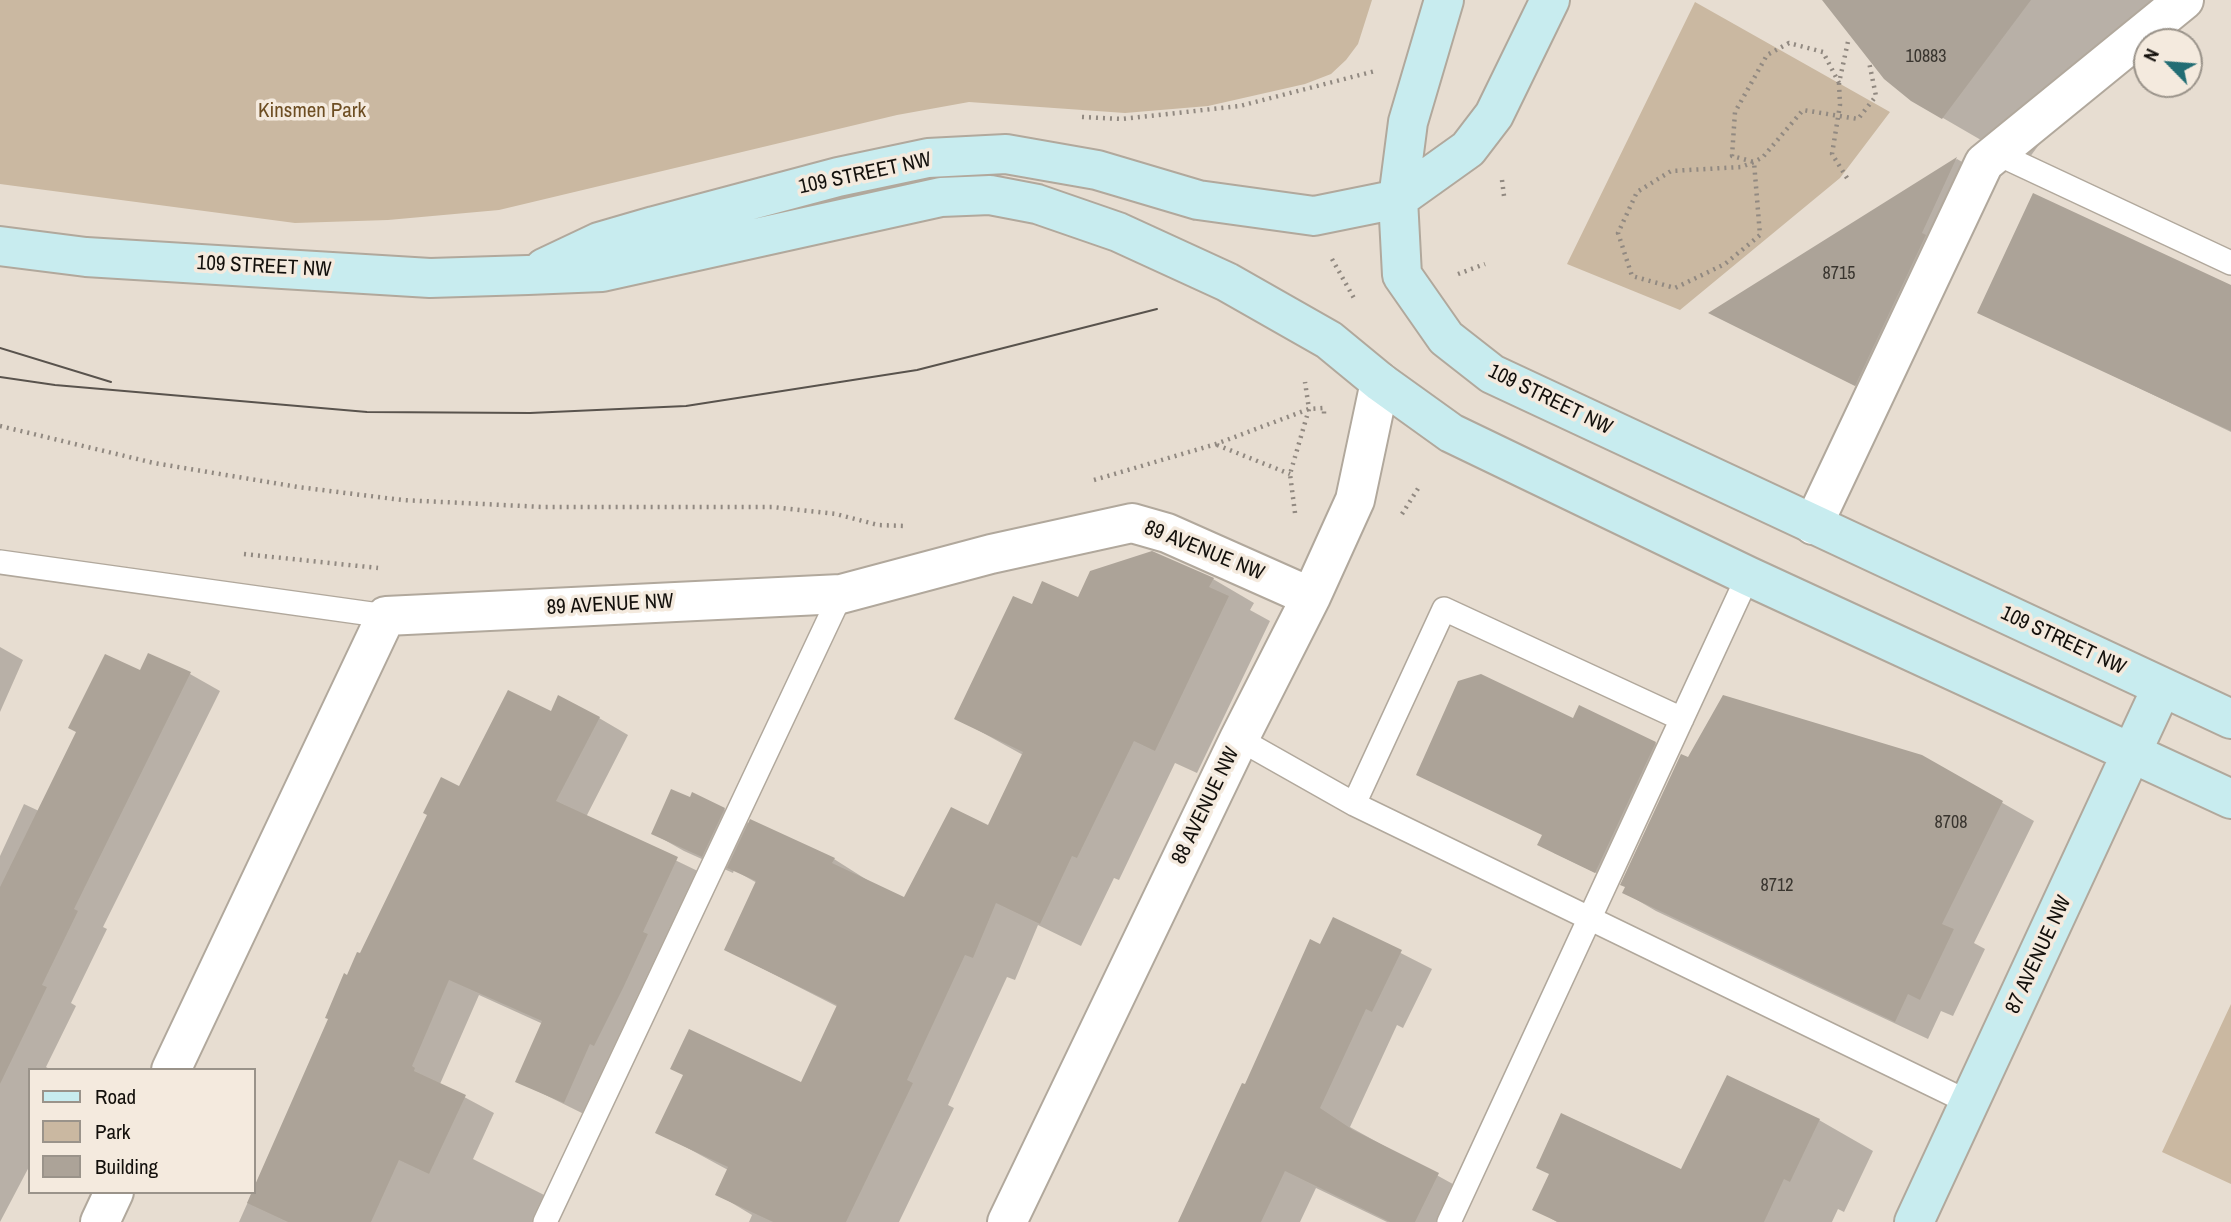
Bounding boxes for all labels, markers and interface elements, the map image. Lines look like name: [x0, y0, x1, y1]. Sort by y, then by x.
north arrow: [2133, 28, 2203, 98]
text: N: [2137, 44, 2165, 66]
house number: 10883: [1905, 46, 1947, 68]
park label: Kinsmen Park: [258, 98, 366, 124]
street label: 109 STREET NW: [796, 148, 934, 200]
street label: 109 STREET NW: [196, 251, 332, 283]
house number: 8715: [1823, 263, 1855, 285]
street label: 109 STREET NW: [1484, 359, 1616, 441]
street label: 89 AVENUE NW: [1140, 516, 1268, 586]
street label: 89 AVENUE NW: [546, 589, 674, 621]
street label: 109 STREET NW: [1997, 601, 2129, 681]
street label: 88 AVENUE NW: [1167, 743, 1245, 869]
house number: 8708: [1935, 812, 1967, 834]
house number: 8712: [1761, 875, 1793, 897]
street label: 87 AVENUE NW: [2001, 892, 2077, 1018]
legend: [28, 1068, 256, 1194]
text: Road: [95, 1082, 136, 1111]
text: Park: [95, 1117, 130, 1146]
text: Building: [95, 1152, 158, 1181]

